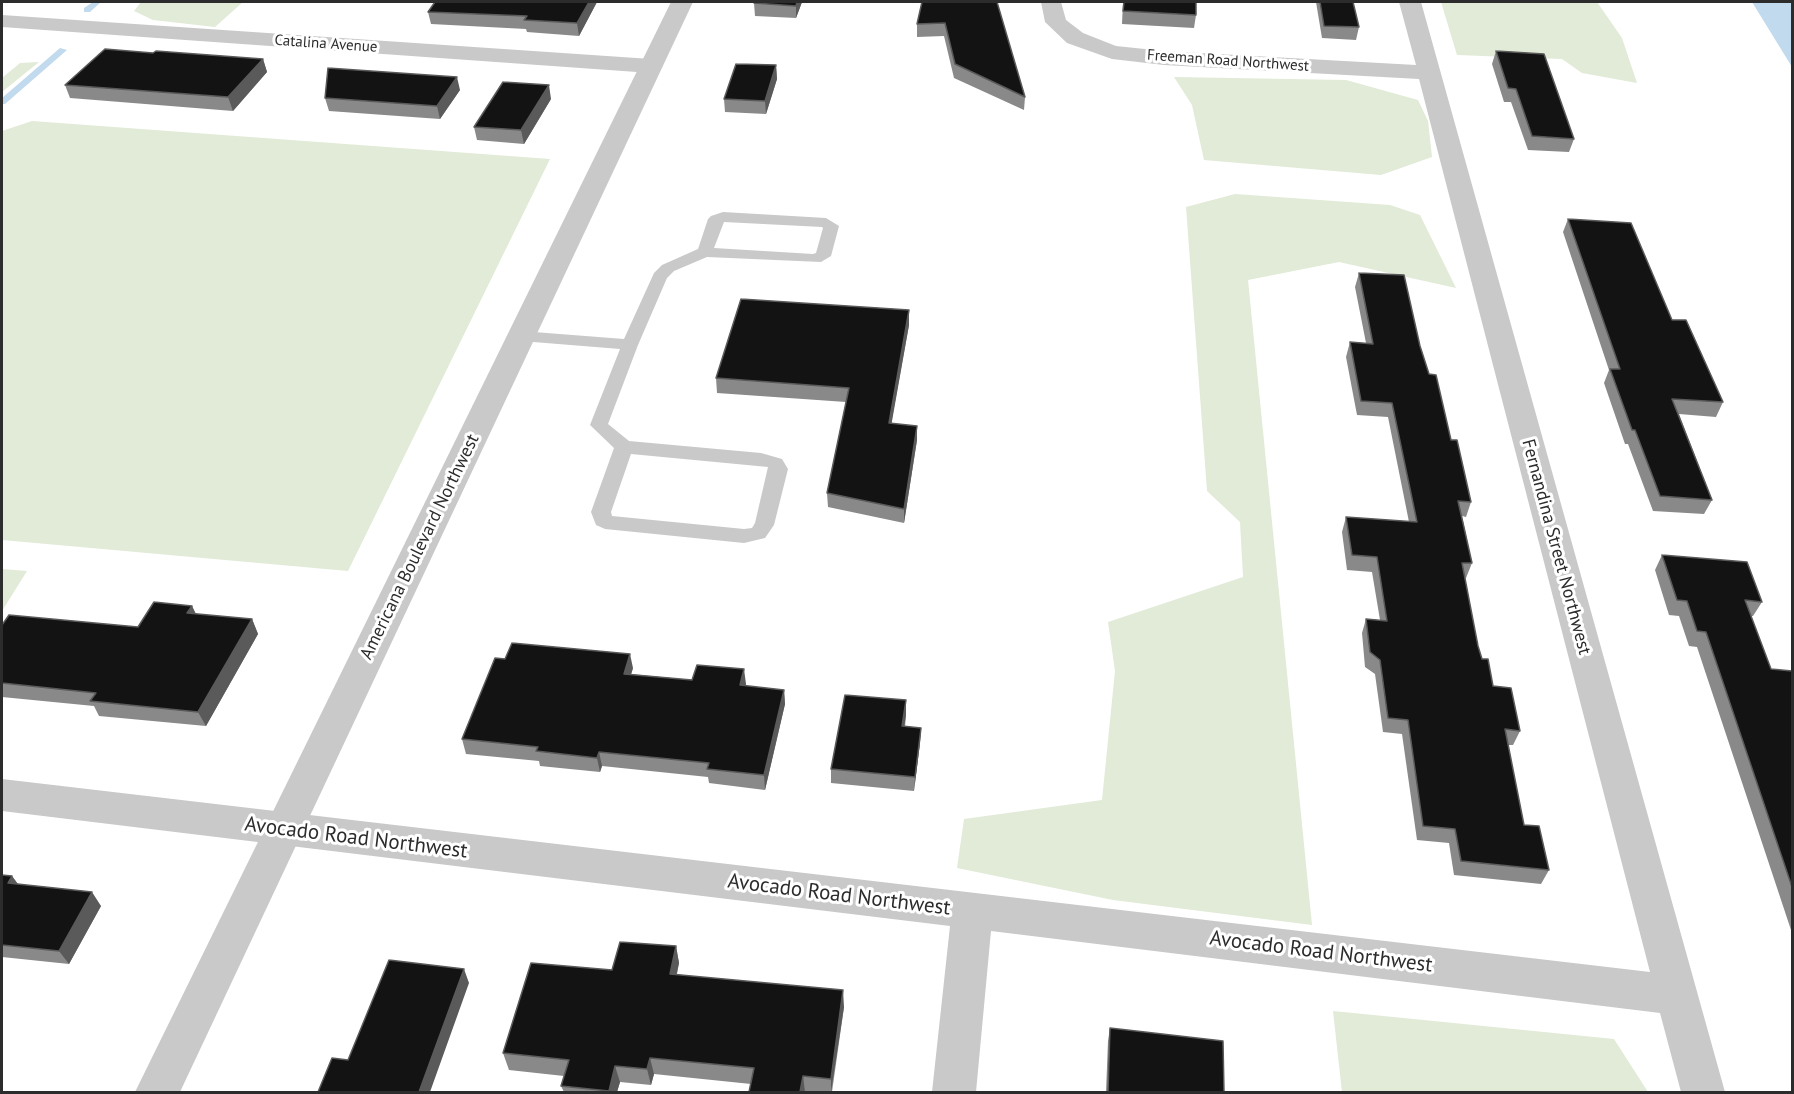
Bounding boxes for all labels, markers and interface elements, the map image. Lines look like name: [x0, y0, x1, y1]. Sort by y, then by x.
street label: Catalina Avenue: [274, 31, 378, 57]
street label: Freeman Road Northwest: [1146, 46, 1310, 76]
street label: Americana Boulevard Northwest: [356, 431, 484, 663]
street label: Fernandina Street Northwest: [1517, 437, 1595, 657]
street label: Avocado Road Northwest: [243, 812, 469, 864]
street label: Avocado Road Northwest: [726, 869, 952, 921]
street label: Avocado Road Northwest: [1208, 926, 1434, 978]

